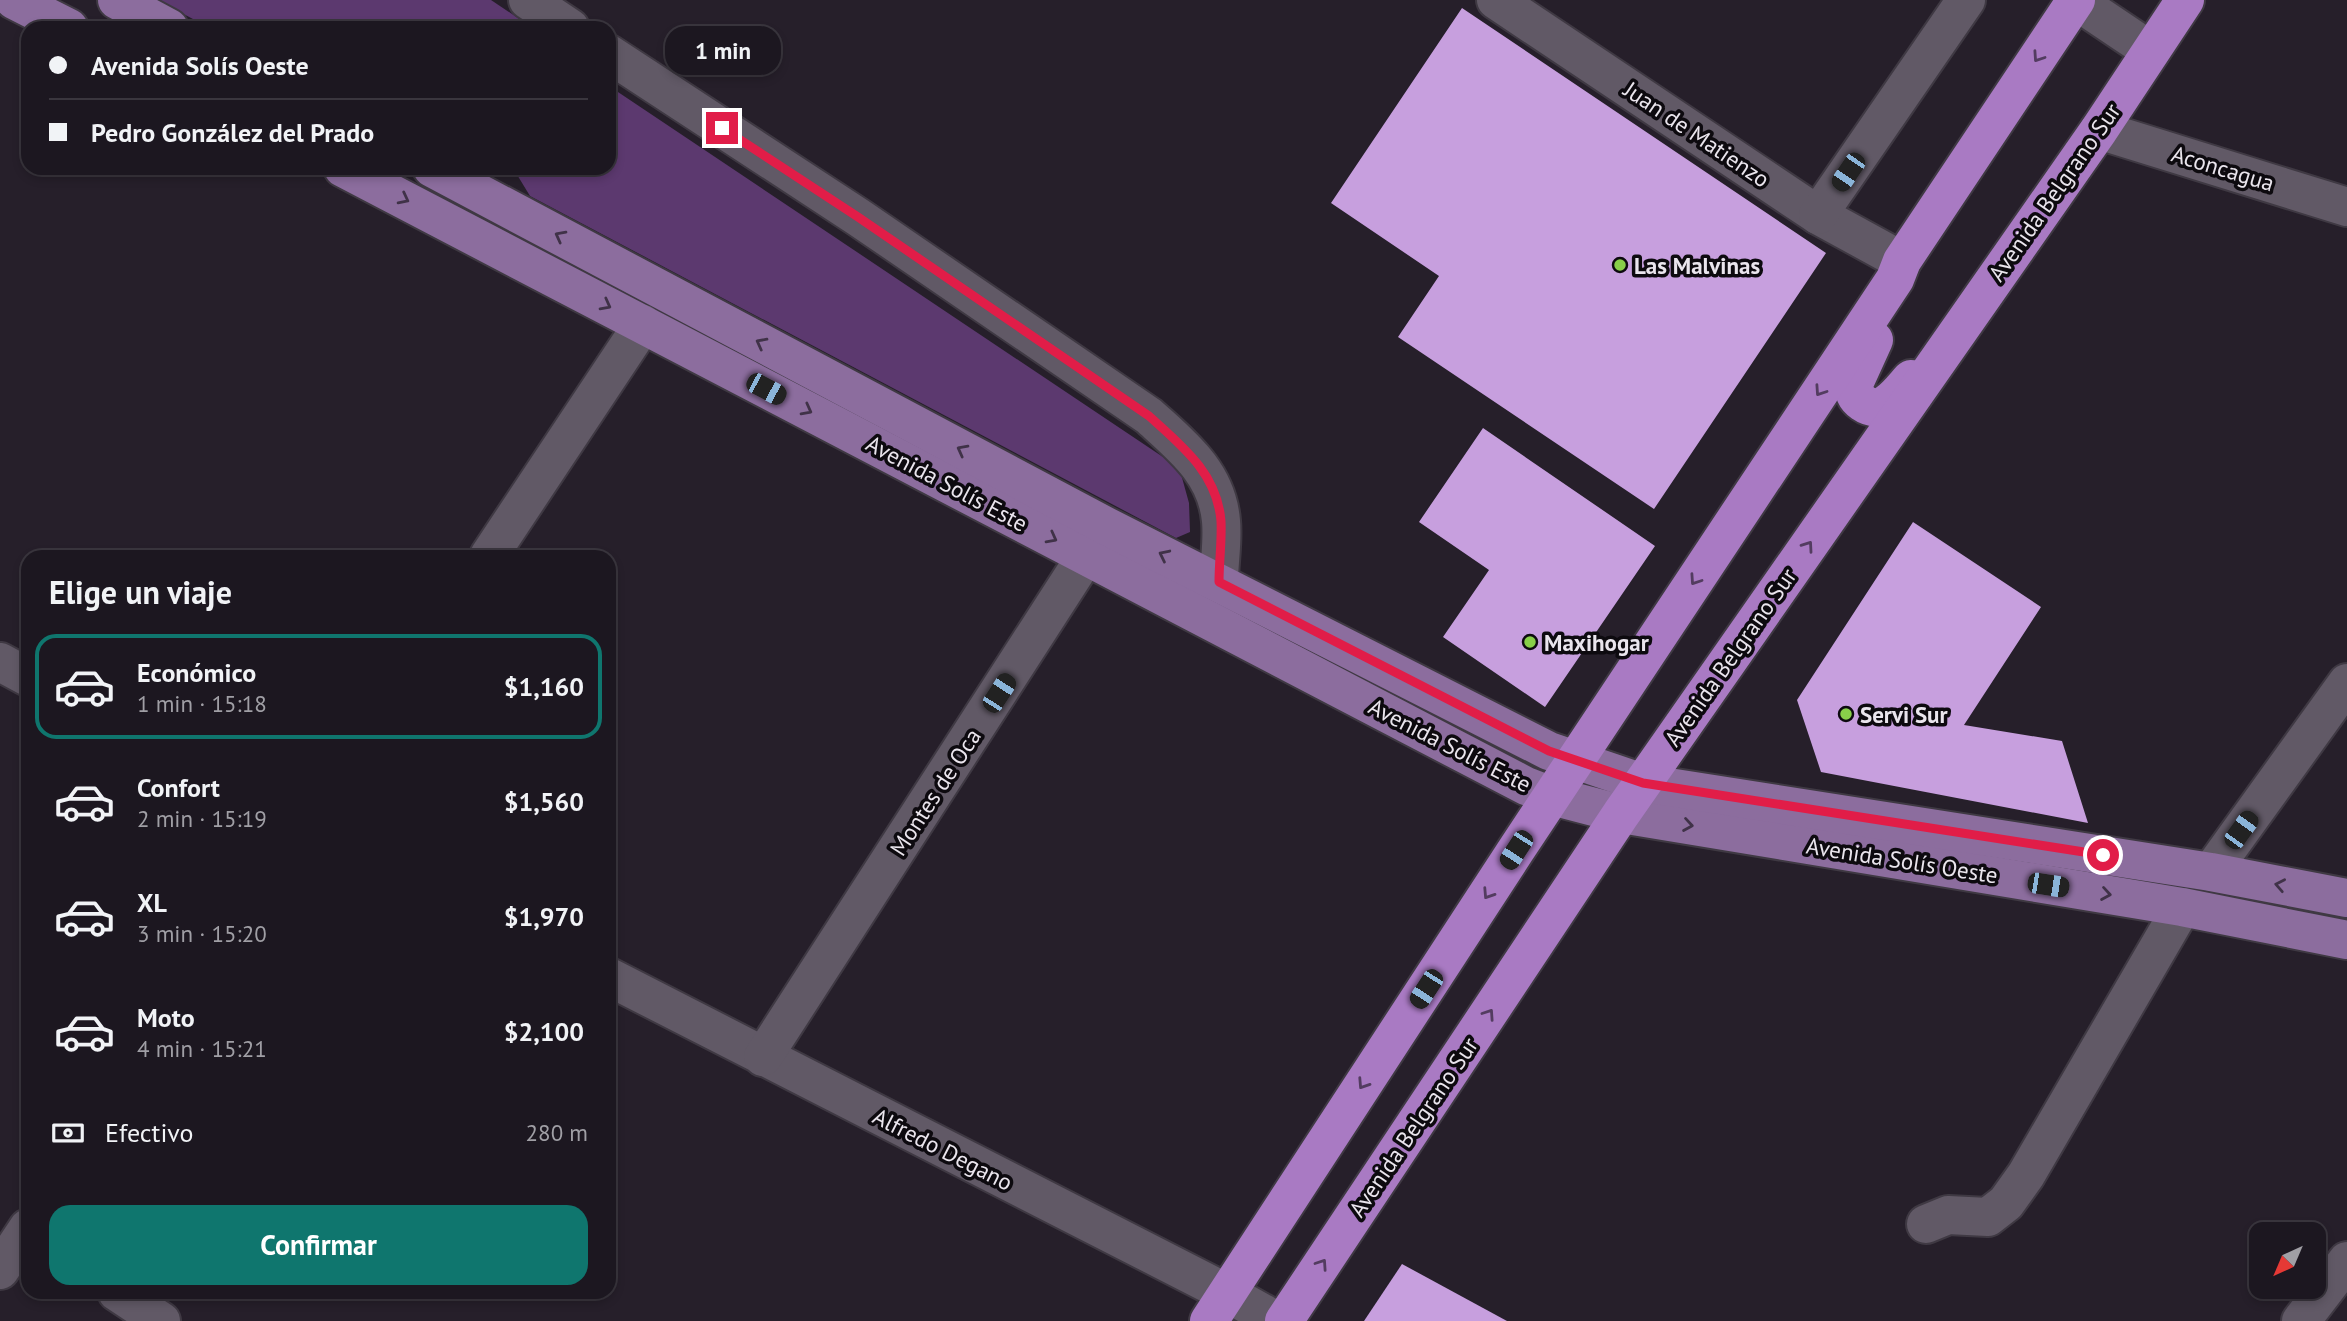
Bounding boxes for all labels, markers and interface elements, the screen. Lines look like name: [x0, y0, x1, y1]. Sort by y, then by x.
callout: 1 min: [664, 26, 780, 76]
text: 1 min: [695, 36, 751, 65]
text: Avenida Solís Oeste: [91, 49, 309, 82]
one-way arrow: [2034, 49, 2046, 62]
street label: Juan de Matienzo: [1618, 74, 1775, 193]
street label: Avenida Belgrano Sur: [1982, 97, 2126, 287]
route end: [706, 112, 738, 144]
text: Pedro González del Prado: [91, 116, 374, 149]
street label: Aconcagua: [2168, 139, 2278, 197]
car: [1828, 149, 1869, 195]
one-way arrow: [397, 191, 409, 204]
one-way arrow: [555, 231, 567, 244]
place label: Las Malvinas: [1634, 251, 1760, 280]
marker: Las Malvinas: [1612, 257, 1628, 273]
one-way arrow: [598, 297, 611, 310]
one-way arrow: [756, 338, 768, 351]
car: [743, 370, 790, 408]
one-way arrow: [1816, 383, 1829, 396]
one-way arrow: [800, 402, 812, 416]
street label: Avenida Solís Este: [861, 428, 1033, 538]
one-way arrow: [957, 444, 969, 458]
one-way arrow: [1045, 530, 1058, 543]
one-way arrow: [1800, 541, 1812, 554]
one-way arrow: [1159, 549, 1171, 563]
street label: Avenida Belgrano Sur: [1658, 562, 1802, 752]
text: Elige un viaje: [49, 571, 232, 613]
one-way arrow: [1690, 573, 1703, 586]
place label: Maxihogar: [1544, 628, 1650, 657]
marker: Maxihogar: [1522, 634, 1538, 650]
icon: car: [53, 655, 116, 718]
text: Económico: [137, 656, 256, 689]
text: $1,160: [504, 670, 584, 703]
car: [979, 670, 1020, 716]
text: 1 min · 15:18: [137, 689, 267, 718]
street label: Avenida Solís Este: [1364, 692, 1536, 798]
place label: Servi Sur: [1860, 700, 1948, 729]
marker: Servi Sur: [1838, 706, 1854, 722]
street label: Montes de Oca: [883, 723, 987, 861]
icon: car: [53, 770, 116, 833]
text: Confort: [137, 771, 220, 804]
text: $1,560: [504, 785, 584, 818]
text: 2 min · 15:19: [137, 804, 267, 833]
car: [2221, 807, 2262, 853]
one-way arrow: [1683, 817, 1694, 832]
car: [1496, 827, 1537, 873]
street label: Avenida Solís Oeste: [1804, 831, 2000, 889]
route start: [2087, 839, 2119, 871]
car: [2026, 871, 2071, 899]
one-way arrow: [2274, 879, 2286, 894]
icon: car: [53, 885, 116, 948]
text: XL: [137, 886, 167, 919]
one-way arrow: [1483, 886, 1496, 899]
one-way arrow: [2100, 886, 2112, 901]
text: $1,970: [504, 900, 584, 933]
text: 3 min · 15:20: [137, 919, 267, 948]
car: [1406, 966, 1447, 1012]
icon: car: [53, 1000, 116, 1063]
text: Moto: [137, 1001, 195, 1034]
one-way arrow: [1481, 1008, 1494, 1021]
text: $2,100: [504, 1015, 584, 1048]
street label: Avenida Belgrano Sur: [1342, 1031, 1484, 1222]
text: 4 min · 15:21: [137, 1034, 267, 1063]
one-way arrow: [1359, 1077, 1372, 1090]
street label: Alfredo Degano: [868, 1101, 1018, 1197]
icon: cash: [49, 1114, 87, 1152]
text: Efectivo: [105, 1116, 194, 1149]
text: 280 m: [526, 1118, 588, 1147]
button: Confirmar: [49, 1205, 588, 1285]
north arrow: [2249, 1222, 2326, 1298]
map controls: [2249, 1222, 2326, 1299]
one-way arrow: [1314, 1259, 1326, 1272]

